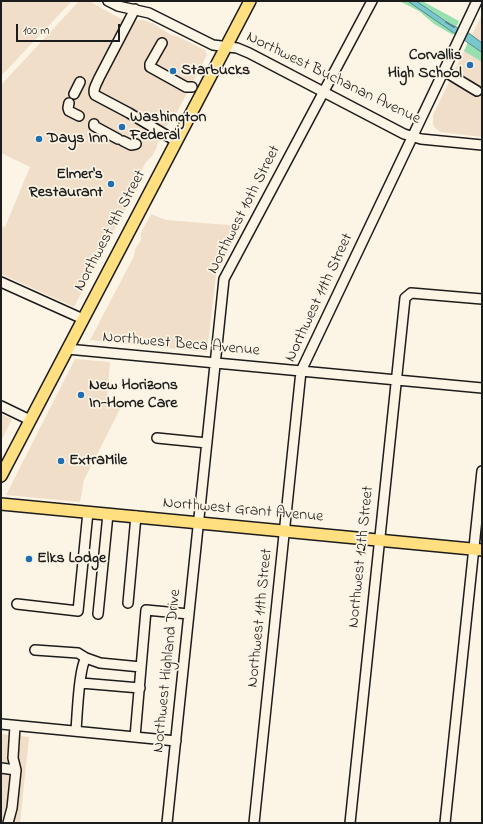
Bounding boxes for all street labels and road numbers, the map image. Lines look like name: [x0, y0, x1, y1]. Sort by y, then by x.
street label: Northwest Buchanan Avenue: [243, 28, 423, 130]
street label: Northwest 10th Street: [204, 143, 286, 277]
street label: Northwest 9th Street: [71, 167, 151, 295]
street label: Northwest 11th Street: [282, 231, 358, 365]
street label: Northwest Beca Avenue: [102, 329, 260, 361]
street label: Northwest 12th Street: [345, 485, 379, 629]
street label: Northwest Grant Avenue: [162, 494, 324, 528]
street label: Northwest 11th Street: [244, 548, 278, 688]
street label: Northwest Highland Drive: [150, 588, 186, 754]

